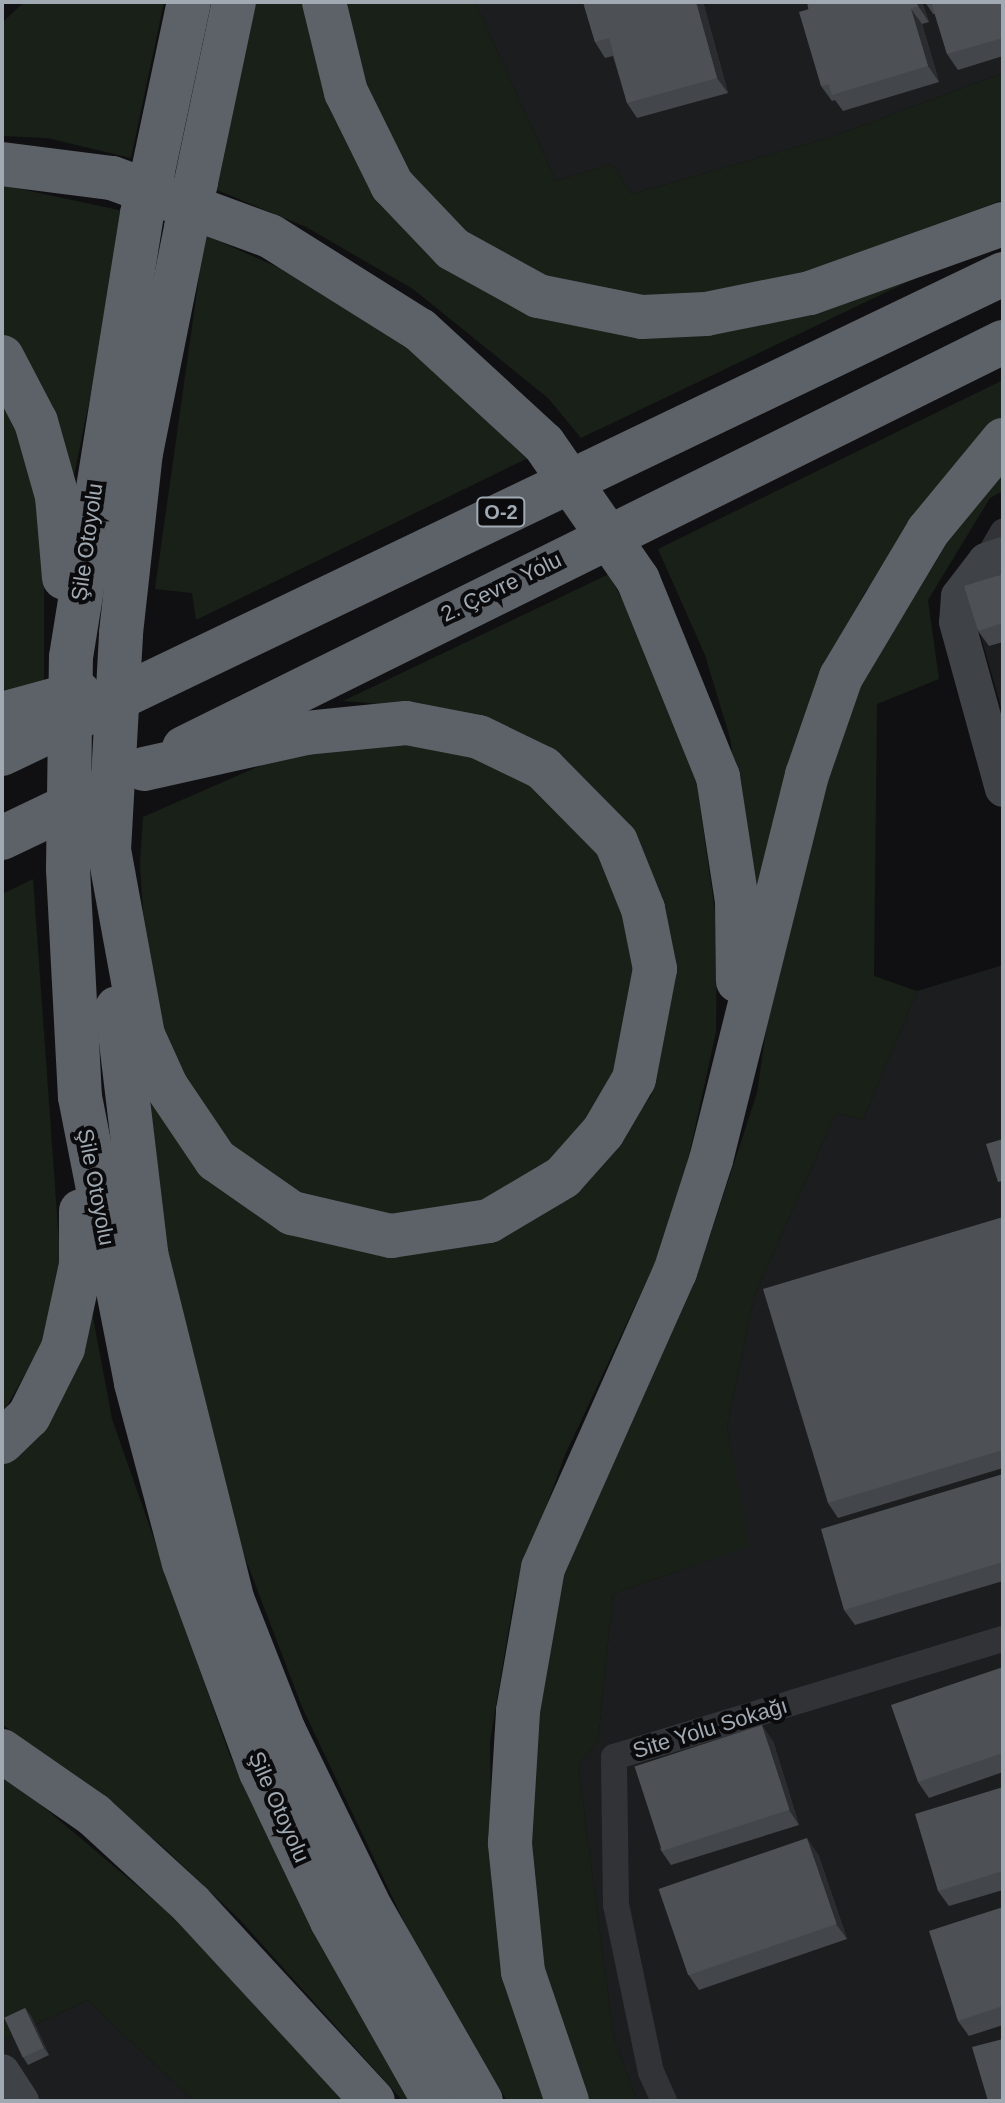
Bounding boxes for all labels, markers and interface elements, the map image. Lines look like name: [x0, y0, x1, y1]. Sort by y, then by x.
street label: Şile Otoyolu: [66, 481, 108, 603]
road number: O-2: [475, 496, 527, 528]
street label: 2. Çevre Yolu: [436, 546, 566, 628]
street label: Şile Otoyolu: [72, 1126, 120, 1248]
street label: Site Yolu Sokağı: [629, 1692, 791, 1764]
street label: Şile Otoyolu: [243, 1747, 315, 1867]

